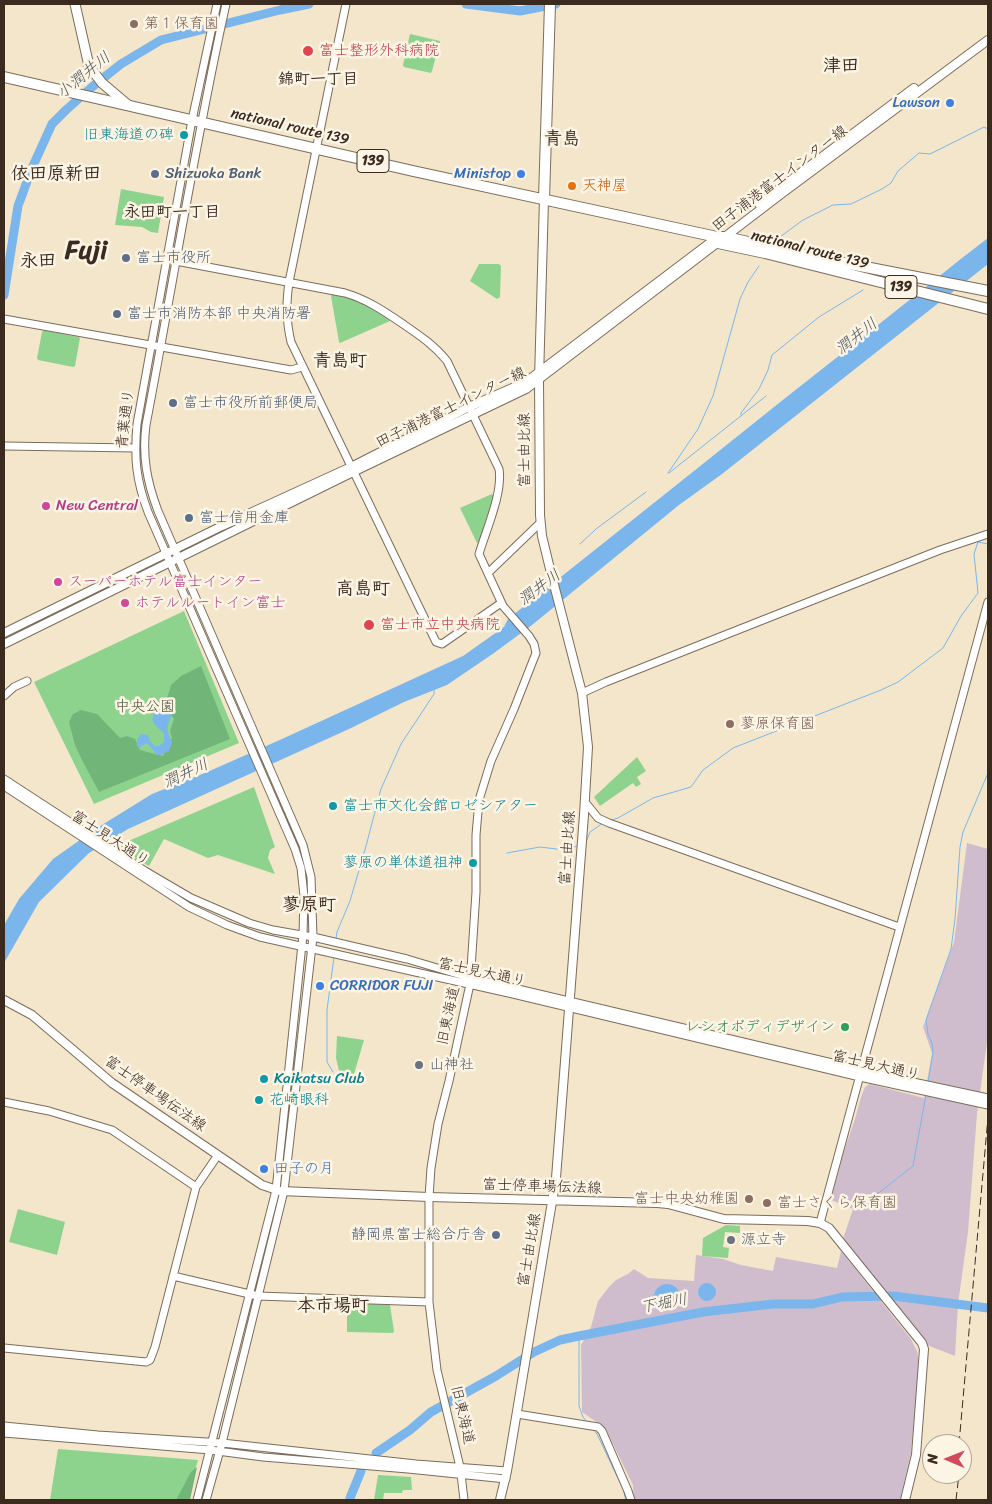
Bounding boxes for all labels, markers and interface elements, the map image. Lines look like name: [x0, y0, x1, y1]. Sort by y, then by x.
place label: 第１保育園: [144, 15, 219, 33]
marker: 第１保育園: [128, 18, 140, 30]
place label: 富士整形外科病院: [319, 42, 439, 60]
marker: 富士整形外科病院: [301, 44, 315, 58]
water label: 小潤井川: [53, 48, 115, 104]
district label: 津田: [823, 55, 859, 77]
district label: 錦町一丁目: [278, 70, 358, 90]
place label: Lawson: [893, 94, 940, 112]
marker: Lawson: [944, 97, 956, 109]
street label: national route 139: [229, 105, 351, 149]
street label: 田子浦港富士インター線: [709, 122, 851, 236]
place label: 旧東海道の碑: [84, 126, 174, 144]
district label: 青島: [544, 128, 580, 150]
marker: 旧東海道の碑: [178, 129, 190, 141]
road number: 139: [357, 150, 389, 172]
district label: 依田原新田: [11, 163, 101, 185]
place label: Shizuoka Bank: [165, 165, 261, 183]
place label: Ministop: [454, 165, 511, 183]
marker: Shizuoka Bank: [149, 168, 161, 180]
marker: Ministop: [515, 168, 527, 180]
place label: 天神屋: [582, 177, 627, 195]
marker: 天神屋: [566, 180, 578, 192]
district label: 永田町一丁目: [124, 203, 220, 223]
street label: national route 139: [749, 227, 871, 273]
district label: Fuji: [65, 237, 107, 267]
place label: 富士市役所: [136, 249, 211, 267]
district label: 永田: [20, 250, 56, 272]
marker: 富士市役所: [120, 252, 132, 264]
road number: 139: [885, 276, 917, 298]
place label: 富士市消防本部 中央消防署: [127, 305, 311, 323]
marker: 富士市消防本部 中央消防署: [111, 308, 123, 320]
water label: 潤井川: [832, 315, 882, 359]
district label: 青島町: [313, 350, 367, 372]
street label: 田子浦港富士インター線: [373, 364, 529, 452]
street label: 青葉通り: [113, 388, 139, 450]
place label: 富士市役所前郵便局: [183, 394, 318, 412]
marker: 富士市役所前郵便局: [167, 397, 179, 409]
street label: 富士由比線: [516, 413, 534, 487]
place label: New Central: [56, 497, 138, 515]
marker: New Central: [40, 500, 52, 512]
place label: 富士信用金庫: [199, 509, 289, 527]
marker: 富士信用金庫: [183, 512, 195, 524]
water label: 潤井川: [515, 566, 565, 610]
place label: スーパーホテル富士インター: [68, 573, 262, 591]
marker: スーパーホテル富士インター: [52, 576, 64, 588]
district label: 高島町: [336, 578, 390, 600]
place label: ホテルルートイン富士: [135, 594, 286, 612]
marker: ホテルルートイン富士: [119, 597, 131, 609]
place label: 富士市立中央病院: [380, 616, 500, 634]
marker: 富士市立中央病院: [362, 618, 376, 632]
park label: 中央公園: [115, 698, 175, 716]
place label: 蓼原保育園: [740, 715, 815, 733]
marker: 蓼原保育園: [724, 718, 736, 730]
water label: 潤井川: [160, 755, 212, 793]
place label: 富士市文化会館ロゼシアター: [343, 797, 538, 815]
marker: 富士市文化会館ロゼシアター: [327, 800, 339, 812]
street label: 富士見大通り: [67, 807, 153, 871]
street label: 富士由比線: [556, 810, 580, 886]
place label: 蓼原の単体道祖神: [343, 854, 463, 872]
marker: 蓼原の単体道祖神: [467, 857, 479, 869]
district label: 蓼原町: [282, 894, 336, 916]
street label: 富士見大通り: [436, 955, 528, 991]
place label: CORRIDOR FUJI: [330, 977, 433, 995]
marker: CORRIDOR FUJI: [314, 980, 326, 992]
street label: 旧東海道: [434, 985, 464, 1047]
place label: レシオボディデザイン: [685, 1018, 835, 1036]
marker: レシオボディデザイン: [839, 1021, 851, 1033]
street label: 富士見大通り: [830, 1047, 922, 1085]
street label: 富士停車場伝法線: [101, 1052, 209, 1136]
place label: 山神社: [429, 1056, 474, 1074]
marker: 山神社: [413, 1059, 425, 1071]
place label: Kaikatsu Club: [274, 1070, 365, 1088]
marker: Kaikatsu Club: [258, 1073, 270, 1085]
place label: 花崎眼科: [269, 1091, 329, 1109]
marker: 花崎眼科: [253, 1094, 265, 1106]
place label: 田子の月: [274, 1160, 334, 1178]
marker: 田子の月: [258, 1163, 270, 1175]
street label: 富士停車場伝法線: [482, 1176, 602, 1198]
place label: 富士中央幼稚園: [634, 1190, 739, 1208]
marker: 富士中央幼稚園: [743, 1193, 755, 1205]
place label: 富士さくら保育園: [777, 1194, 897, 1212]
marker: 富士さくら保育園: [761, 1197, 773, 1209]
street label: 富士由比線: [515, 1212, 545, 1288]
place label: 静岡県富士総合庁舎: [351, 1226, 486, 1244]
marker: 静岡県富士総合庁舎: [490, 1229, 502, 1241]
place label: 源立寺: [741, 1231, 786, 1249]
marker: 源立寺: [725, 1234, 737, 1246]
water label: 下堀川: [639, 1290, 689, 1318]
district label: 本市場町: [297, 1295, 369, 1317]
street label: 旧東海道: [446, 1384, 478, 1446]
north arrow: [922, 1434, 972, 1484]
text: N: [920, 1454, 945, 1464]

